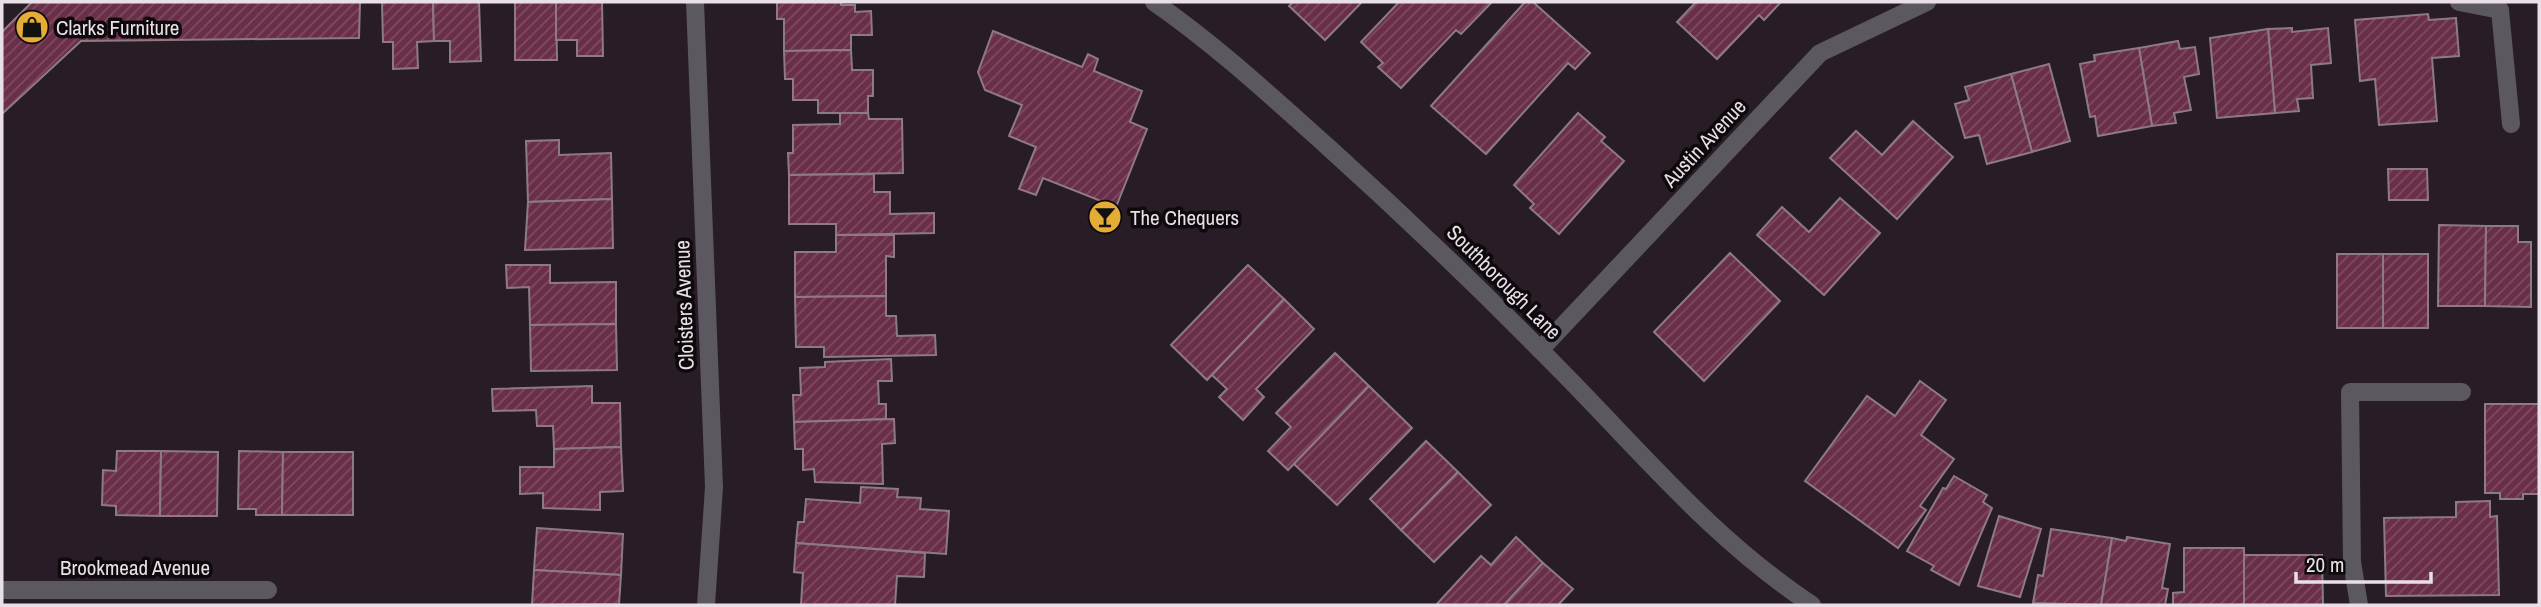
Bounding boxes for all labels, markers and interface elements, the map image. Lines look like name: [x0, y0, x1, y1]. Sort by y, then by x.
shop icon: Clarks Furniture: [13, 8, 51, 46]
place label: Clarks Furniture: [56, 13, 179, 42]
street label: Austin Avenue: [1655, 93, 1752, 194]
bar icon: The Chequers: [1086, 198, 1124, 236]
place label: The Chequers: [1130, 203, 1239, 232]
street label: Southborough Lane: [1440, 218, 1568, 346]
street label: Cloisters Avenue: [667, 240, 701, 370]
scale bar: [2296, 540, 2431, 584]
text: 20 m: [2306, 550, 2344, 579]
street label: Brookmead Avenue: [60, 553, 210, 582]

